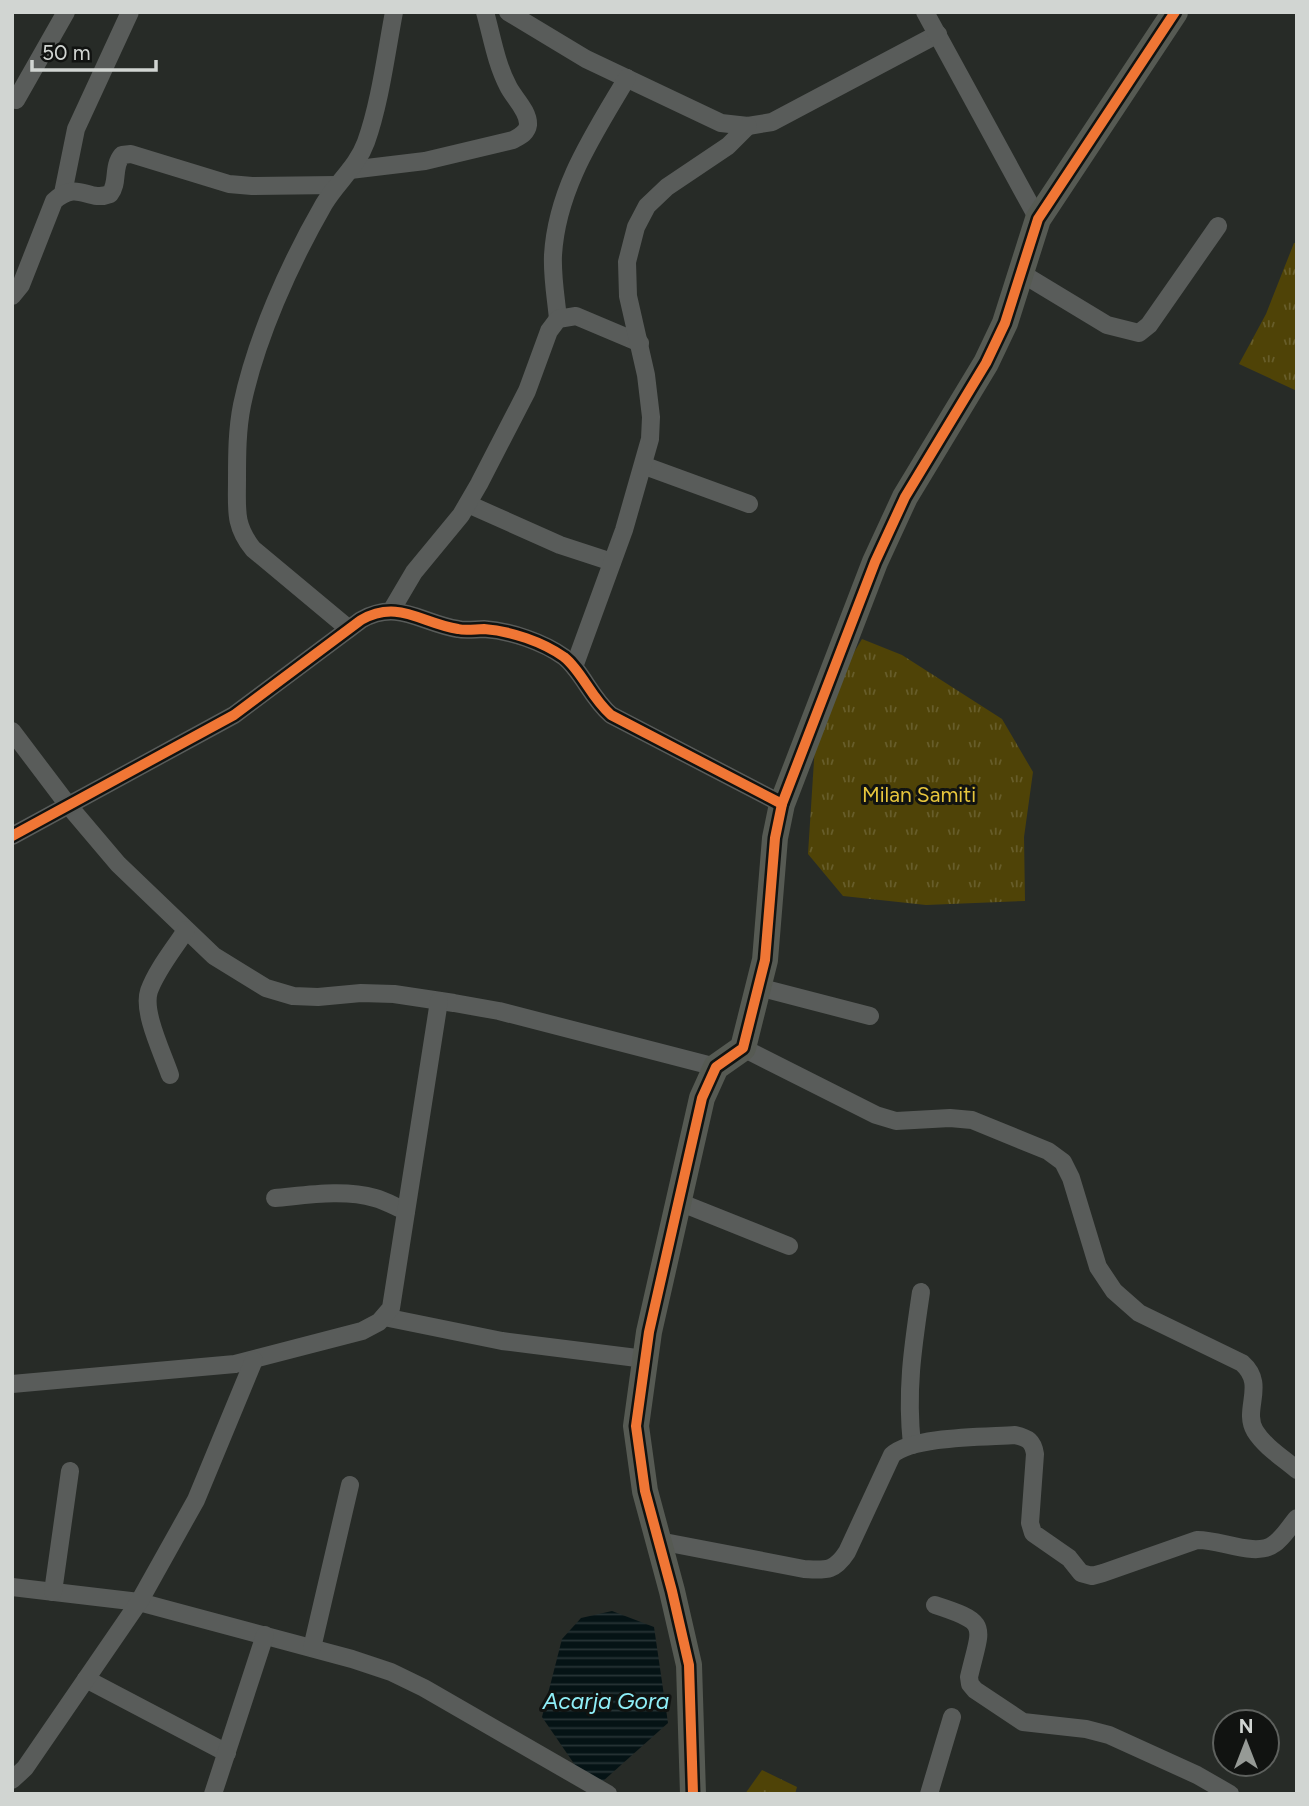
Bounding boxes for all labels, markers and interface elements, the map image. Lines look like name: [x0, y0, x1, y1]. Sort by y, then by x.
scale bar: [32, 28, 156, 72]
text: 50 m: [42, 40, 91, 65]
park label: Milan Samiti: [862, 782, 976, 807]
water label: Acarja Gora: [542, 1687, 669, 1715]
north arrow: [1211, 1708, 1281, 1778]
text: N: [1239, 1715, 1253, 1738]

